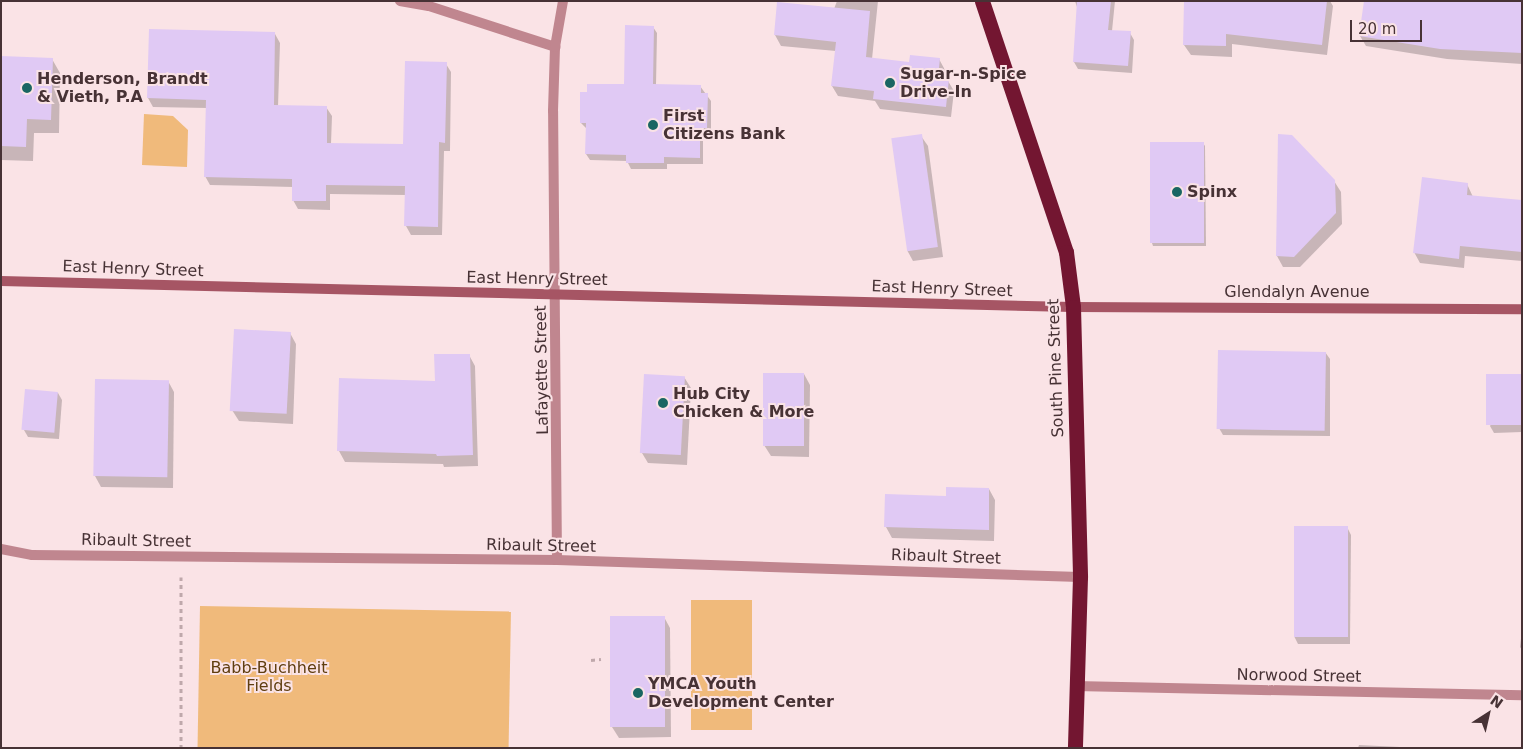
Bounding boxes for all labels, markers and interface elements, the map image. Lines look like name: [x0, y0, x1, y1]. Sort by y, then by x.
scale bar: [1353, 10, 1426, 42]
text: 20 m: [1358, 20, 1396, 38]
place label: Sugar-n-Spice Drive-In: [900, 64, 1027, 102]
place label: Henderson, Brandt & Vieth, P.A: [37, 69, 208, 107]
marker: Sugar-n-Spice Drive-In: [884, 77, 896, 89]
marker: Henderson, Brandt & Vieth, P.A: [21, 82, 33, 94]
place label: First Citizens Bank: [663, 106, 785, 144]
marker: First Citizens Bank: [647, 119, 659, 131]
place label: Spinx: [1187, 182, 1237, 202]
marker: Spinx: [1171, 186, 1183, 198]
street label: East Henry Street: [62, 257, 204, 281]
street label: East Henry Street: [466, 268, 608, 290]
street label: East Henry Street: [871, 277, 1013, 301]
street label: Glendalyn Avenue: [1224, 282, 1370, 302]
street label: South Pine Street: [1044, 298, 1068, 438]
street label: Lafayette Street: [531, 305, 553, 435]
place label: Hub City Chicken & More: [673, 384, 814, 422]
marker: Hub City Chicken & More: [657, 397, 669, 409]
street label: Ribault Street: [81, 530, 191, 552]
street label: Ribault Street: [486, 535, 596, 557]
street label: Ribault Street: [891, 545, 1001, 569]
park label: Babb-Buchheit Fields: [210, 658, 328, 696]
street label: Norwood Street: [1236, 665, 1362, 687]
place label: YMCA Youth Development Center: [648, 674, 834, 712]
marker: YMCA Youth Development Center: [632, 687, 644, 699]
north arrow: [1463, 689, 1513, 739]
text: N: [1487, 692, 1506, 712]

